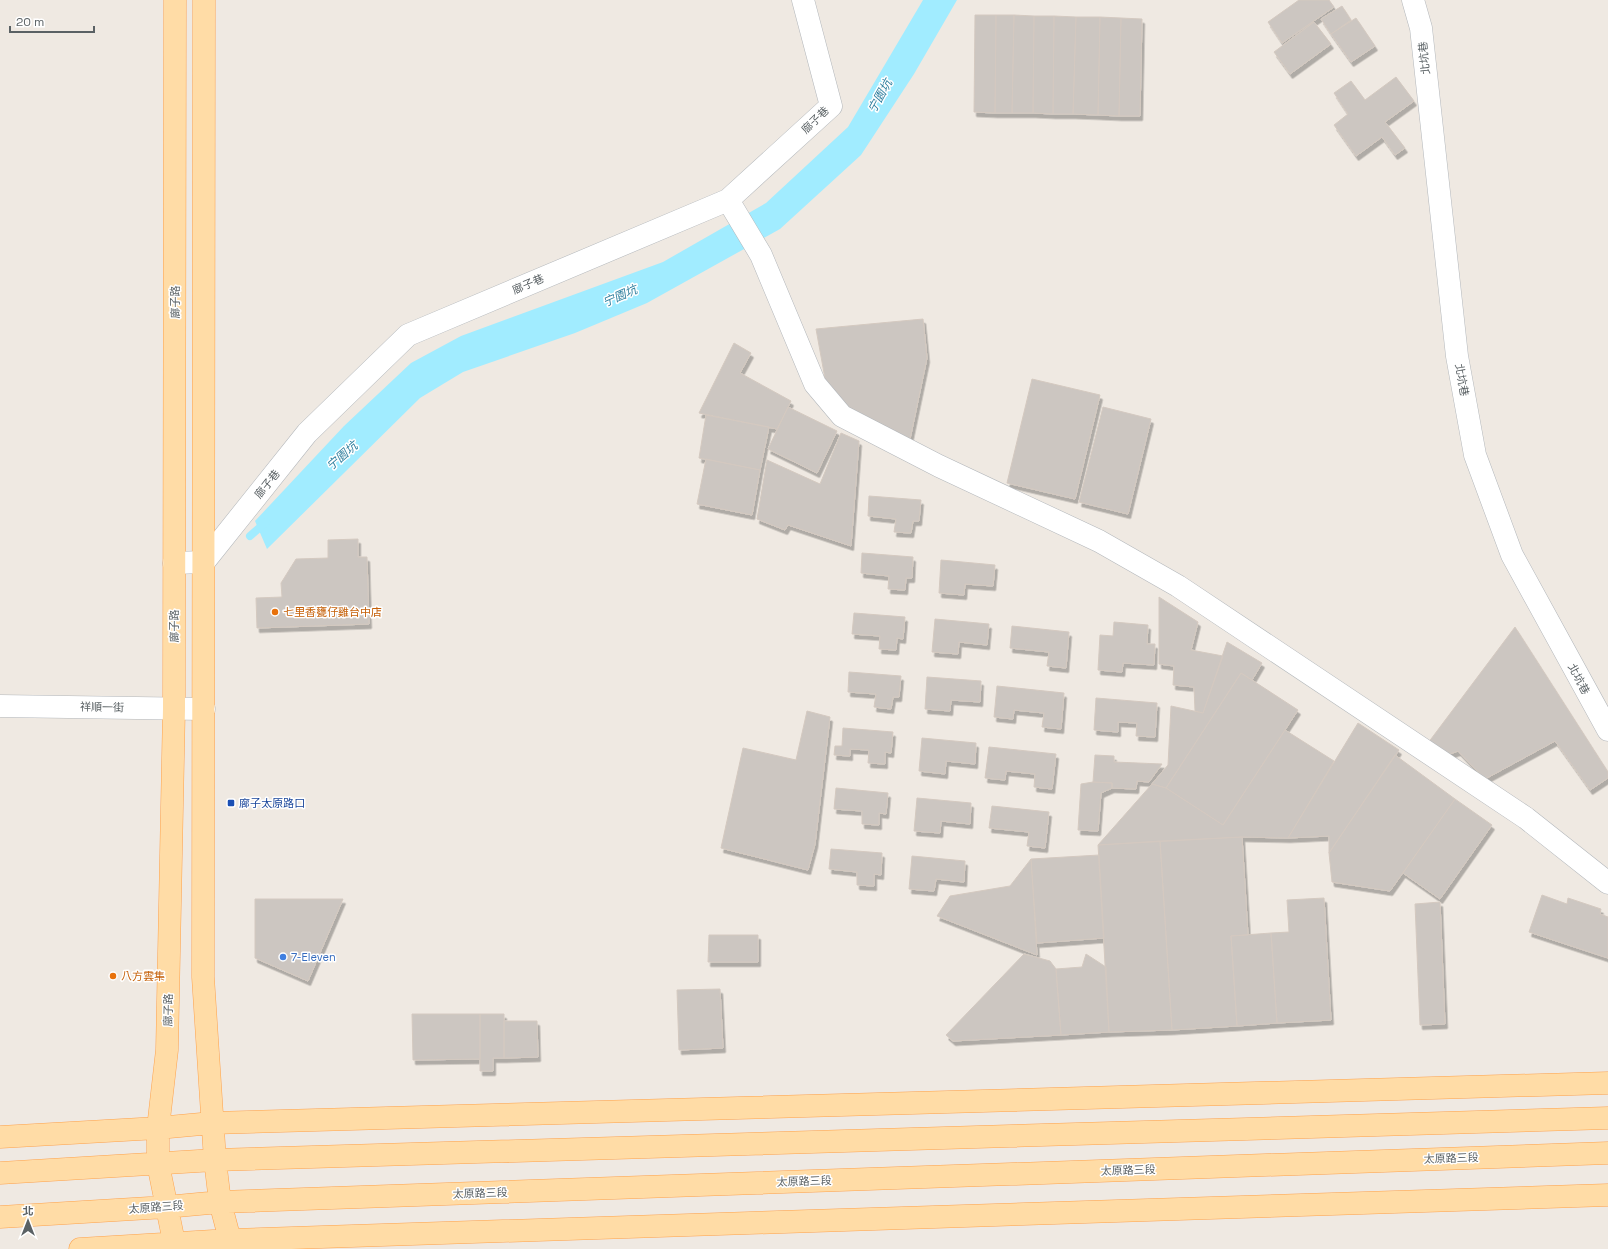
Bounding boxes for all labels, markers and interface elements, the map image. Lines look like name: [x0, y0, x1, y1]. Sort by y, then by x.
scale bar: [10, 8, 94, 34]
text: 20 m: [16, 14, 44, 30]
street label: 北坑巷: [1415, 41, 1433, 75]
water label: 宁園坑: [864, 75, 897, 116]
street label: 廍子巷: [798, 104, 832, 136]
street label: 廍子巷: [510, 271, 546, 297]
water label: 宁園坑: [600, 281, 642, 310]
street label: 廍子路: [168, 286, 182, 319]
street label: 北坑巷: [1452, 363, 1472, 397]
water label: 宁園坑: [323, 437, 362, 474]
street label: 廍子巷: [251, 467, 283, 501]
place label: 七里香甕仔雞台中店: [283, 605, 382, 619]
marker: 七里香甕仔雞台中店: [270, 607, 280, 617]
street label: 廍子路: [167, 610, 181, 643]
street label: 北坑巷: [1565, 661, 1593, 697]
street label: 祥順一街: [80, 700, 124, 714]
place label: 廍子太原路口: [239, 796, 305, 810]
marker: 廍子太原路口: [226, 798, 236, 808]
place label: 7-Eleven: [291, 950, 336, 964]
marker: 7-Eleven: [278, 952, 288, 962]
place label: 八方雲集: [121, 969, 165, 983]
marker: 八方雲集: [108, 971, 118, 981]
street label: 廍子路: [161, 993, 175, 1027]
street label: 太原路三段: [1423, 1150, 1479, 1166]
street label: 太原路三段: [1100, 1162, 1156, 1178]
street label: 太原路三段: [776, 1173, 832, 1189]
street label: 太原路三段: [452, 1185, 508, 1201]
street label: 太原路三段: [128, 1198, 184, 1216]
north arrow: [8, 1201, 48, 1241]
text: 北: [23, 1204, 34, 1218]

